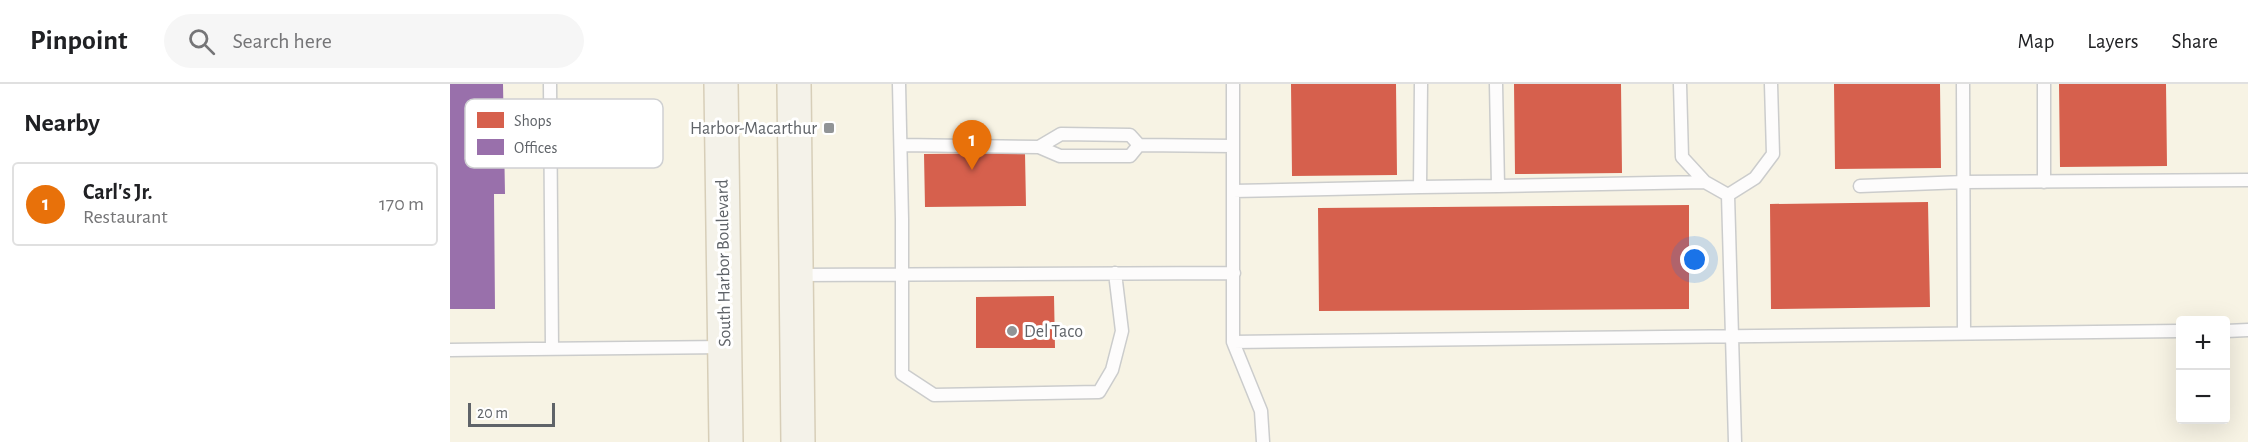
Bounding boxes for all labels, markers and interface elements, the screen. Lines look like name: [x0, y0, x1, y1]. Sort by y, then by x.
search box: [164, 14, 584, 68]
icon: search: [185, 25, 218, 58]
text: Pinpoint: [30, 27, 128, 55]
text: Search here: [233, 30, 332, 52]
text: Map: [2018, 31, 2054, 52]
text: Layers: [2087, 31, 2138, 52]
text: Share: [2171, 31, 2218, 52]
legend: [465, 99, 663, 168]
text: Nearby: [24, 110, 100, 136]
text: Shops: [514, 113, 552, 129]
place label: Harbor-Macarthur: [690, 120, 817, 138]
pin: 1: [952, 120, 992, 170]
marker: Harbor-Macarthur: [822, 121, 836, 135]
text: Offices: [514, 140, 557, 156]
street label: South Harbor Boulevard: [714, 179, 734, 347]
text: Carl's Jr.: [83, 181, 152, 203]
text: 1: [42, 194, 49, 214]
text: 170 m: [379, 194, 424, 214]
text: Restaurant: [83, 207, 168, 227]
your location: [1680, 245, 1709, 274]
map controls: [2176, 316, 2230, 424]
button: +: [2176, 316, 2230, 370]
place label: Del Taco: [1024, 323, 1083, 341]
marker: Del Taco: [1005, 324, 1019, 338]
button: −: [2176, 370, 2230, 424]
scale bar: [468, 400, 555, 428]
text: 20 m: [477, 405, 508, 421]

